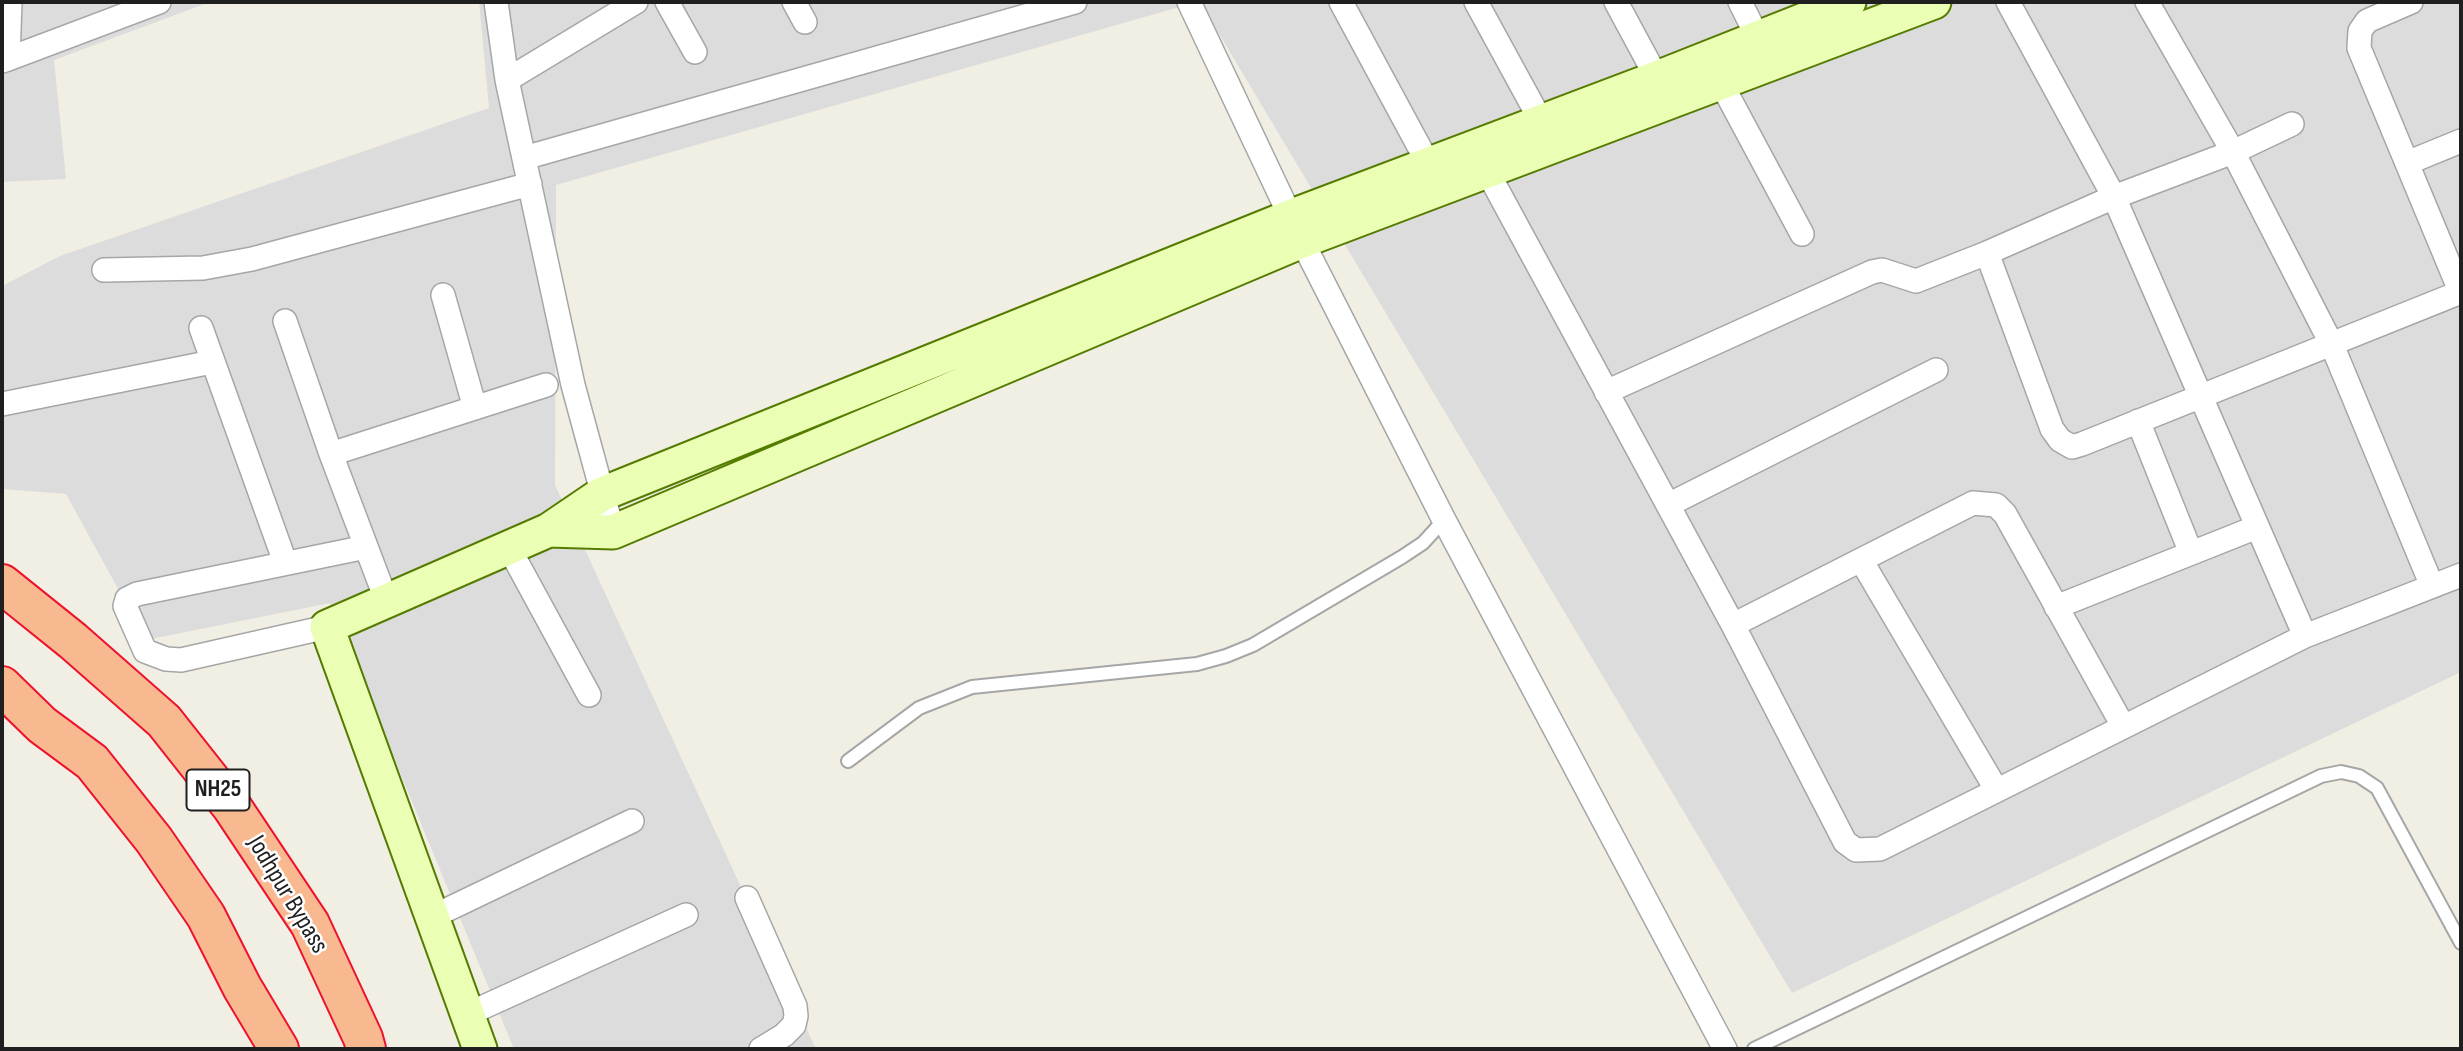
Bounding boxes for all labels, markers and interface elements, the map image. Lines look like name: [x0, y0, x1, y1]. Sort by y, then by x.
road number: NH25: [186, 770, 249, 810]
street label: Jodhpur Bypass: [240, 830, 334, 960]

